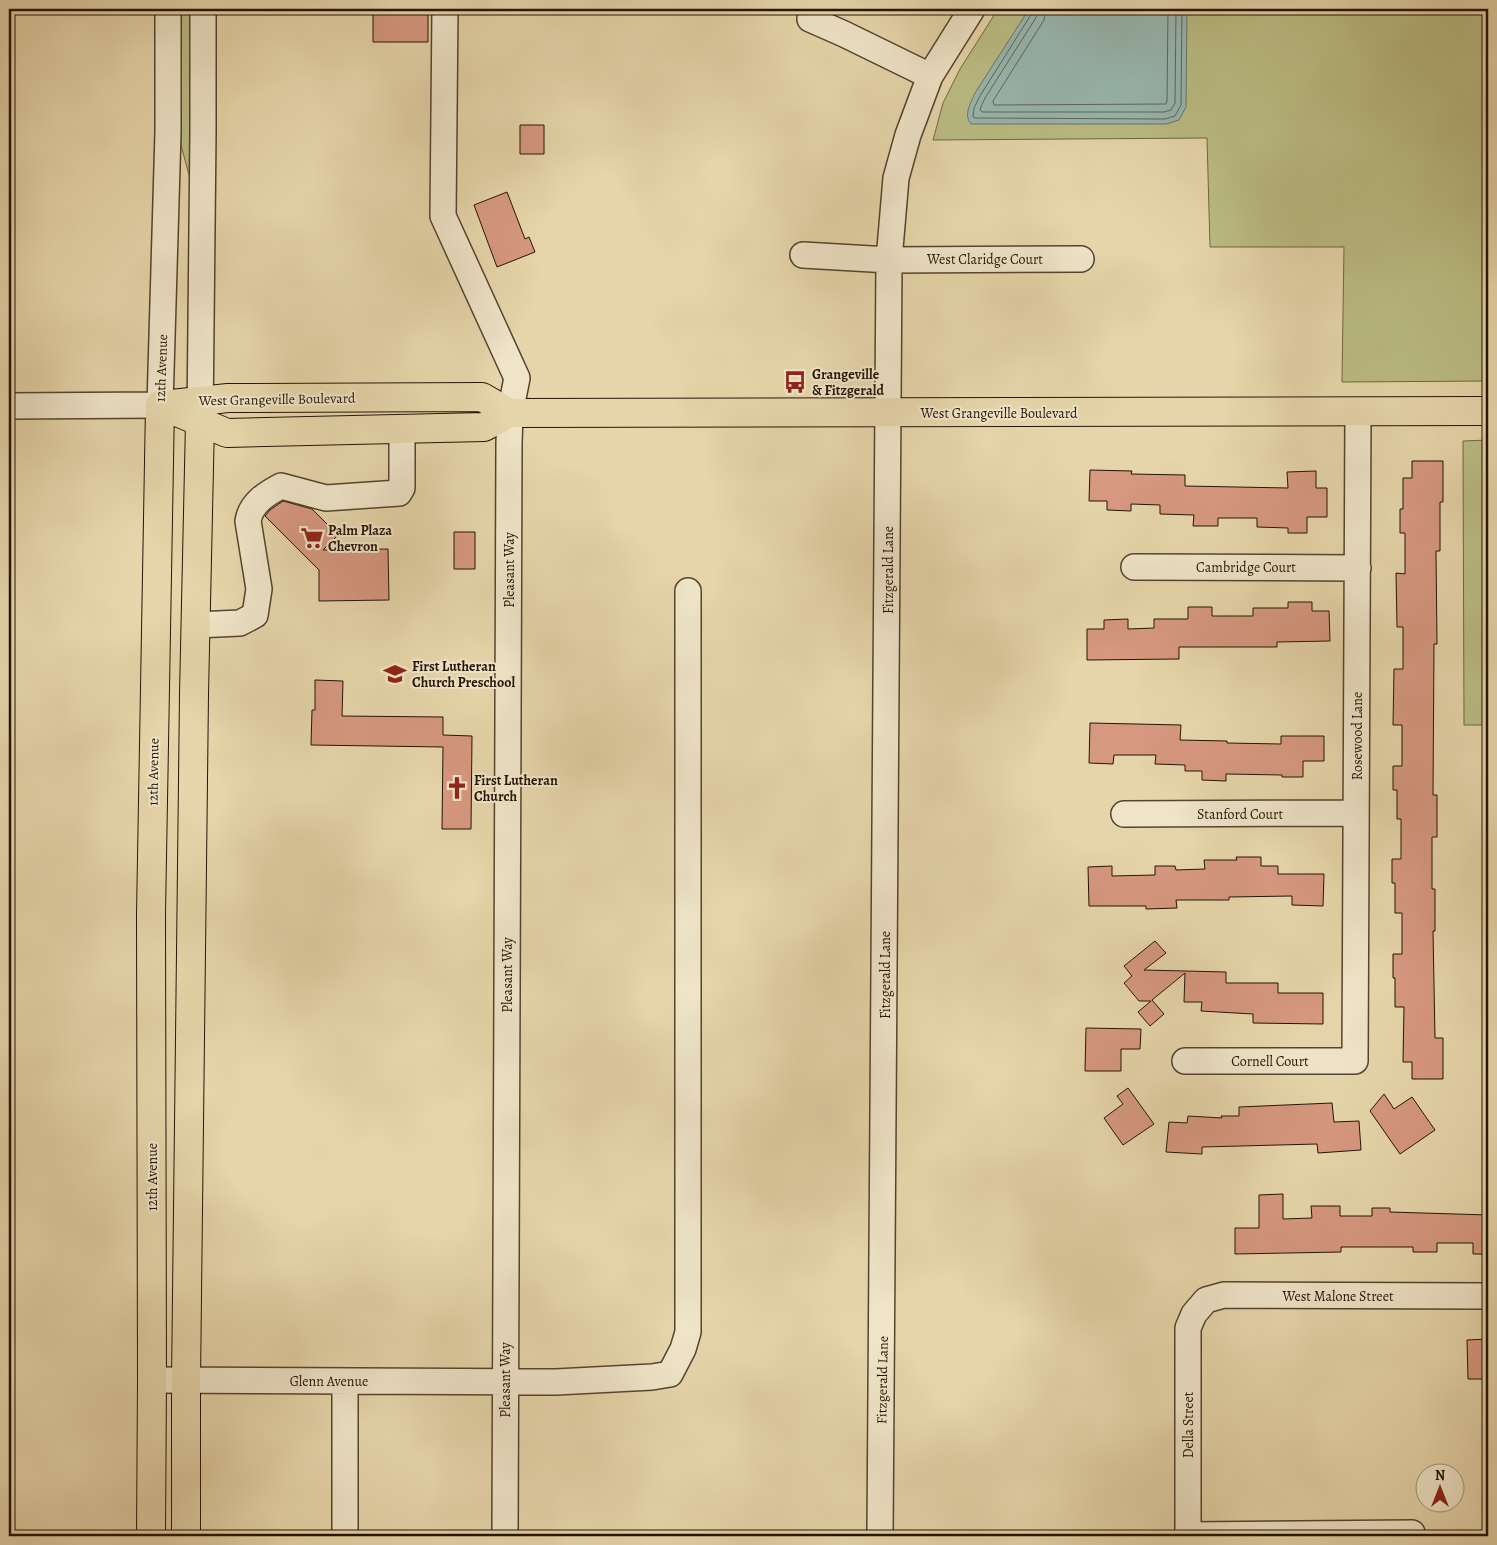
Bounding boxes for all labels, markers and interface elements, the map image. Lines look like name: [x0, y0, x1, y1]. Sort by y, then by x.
street label: West Claridge Court: [926, 250, 1043, 269]
street label: 12th Avenue: [151, 334, 172, 402]
place label: Grangeville & Fitzgerald: [812, 365, 884, 400]
bus stop icon: Grangeville & Fitzgerald: [782, 369, 808, 395]
street label: West Grangeville Boulevard: [197, 389, 356, 410]
street label: West Grangeville Boulevard: [920, 404, 1078, 423]
place label: Palm Plaza Chevron: [328, 521, 392, 556]
supermarket icon: Palm Plaza Chevron: [299, 525, 325, 551]
street label: Fitzgerald Lane: [879, 526, 898, 614]
street label: Pleasant Way: [500, 531, 519, 608]
street label: Cambridge Court: [1196, 558, 1296, 577]
place label: First Lutheran Church Preschool: [412, 657, 515, 692]
school or university icon: First Lutheran Church Preschool: [382, 661, 408, 687]
street label: Rosewood Lane: [1348, 692, 1367, 780]
street label: 12th Avenue: [143, 738, 164, 806]
place label: First Lutheran Church: [474, 771, 558, 806]
church icon: First Lutheran Church: [444, 775, 470, 801]
street label: Stanford Court: [1197, 805, 1283, 824]
street label: Fitzgerald Lane: [876, 931, 895, 1019]
street label: Pleasant Way: [498, 936, 517, 1013]
street label: Cornell Court: [1231, 1052, 1309, 1071]
street label: 12th Avenue: [143, 1143, 162, 1211]
street label: West Malone Street: [1281, 1287, 1394, 1306]
street label: Fitzgerald Lane: [872, 1336, 893, 1424]
street label: Pleasant Way: [496, 1341, 515, 1418]
street label: Glenn Avenue: [290, 1372, 368, 1391]
street label: Della Street: [1179, 1391, 1198, 1458]
north arrow: [1414, 1462, 1464, 1512]
text: N: [1435, 1466, 1445, 1485]

